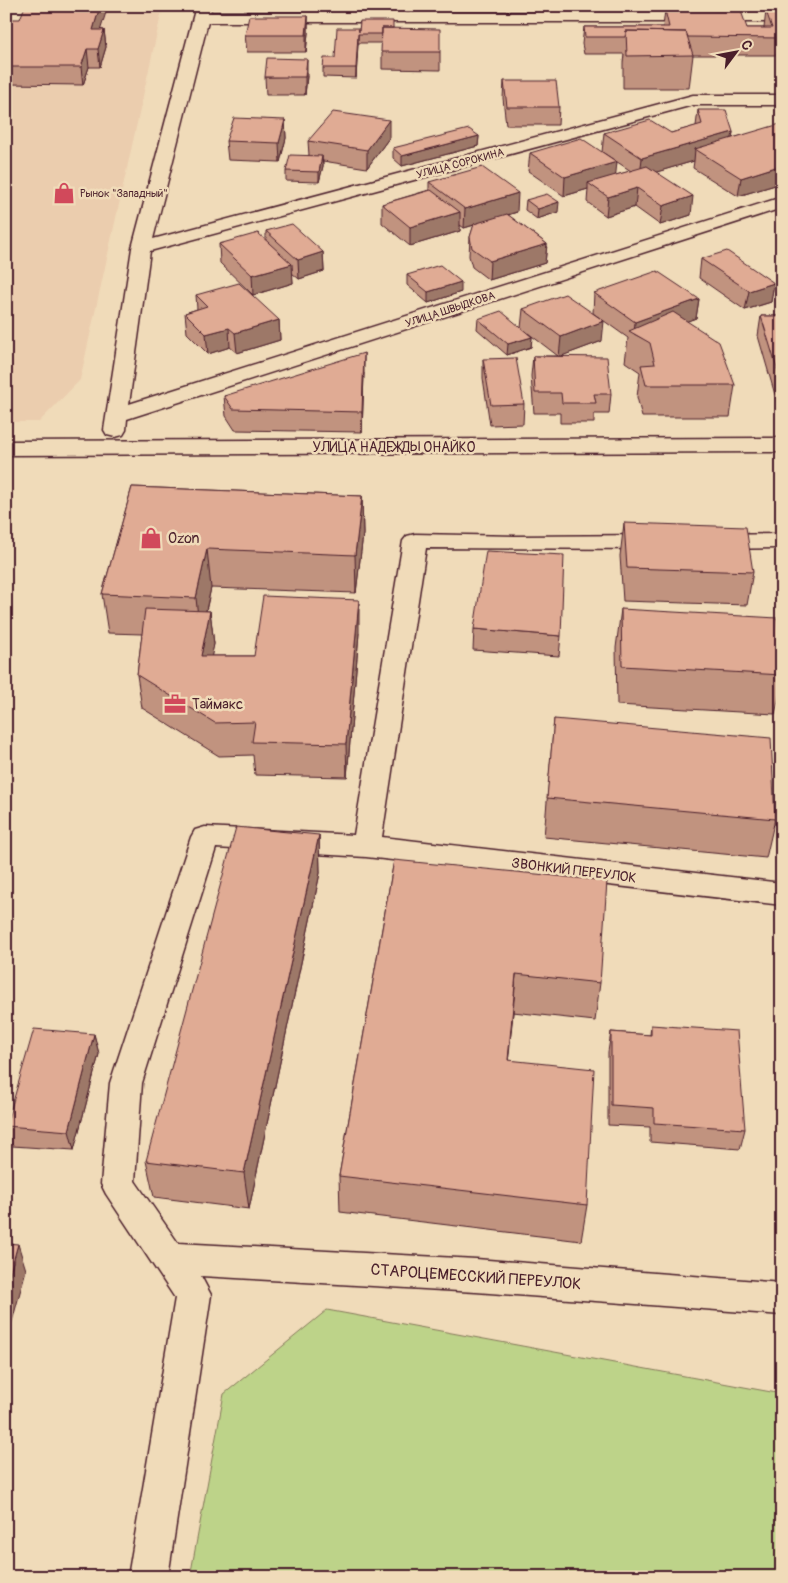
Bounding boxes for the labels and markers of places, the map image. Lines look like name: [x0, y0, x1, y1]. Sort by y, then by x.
shop icon: Рынок "Западный": [51, 180, 77, 206]
place label: Рынок "Западный": [80, 187, 168, 200]
shop icon: Ozon: [138, 525, 164, 551]
place label: Ozon: [168, 530, 200, 547]
office icon: Таймакс: [162, 691, 188, 717]
place label: Таймакс: [192, 696, 243, 713]

